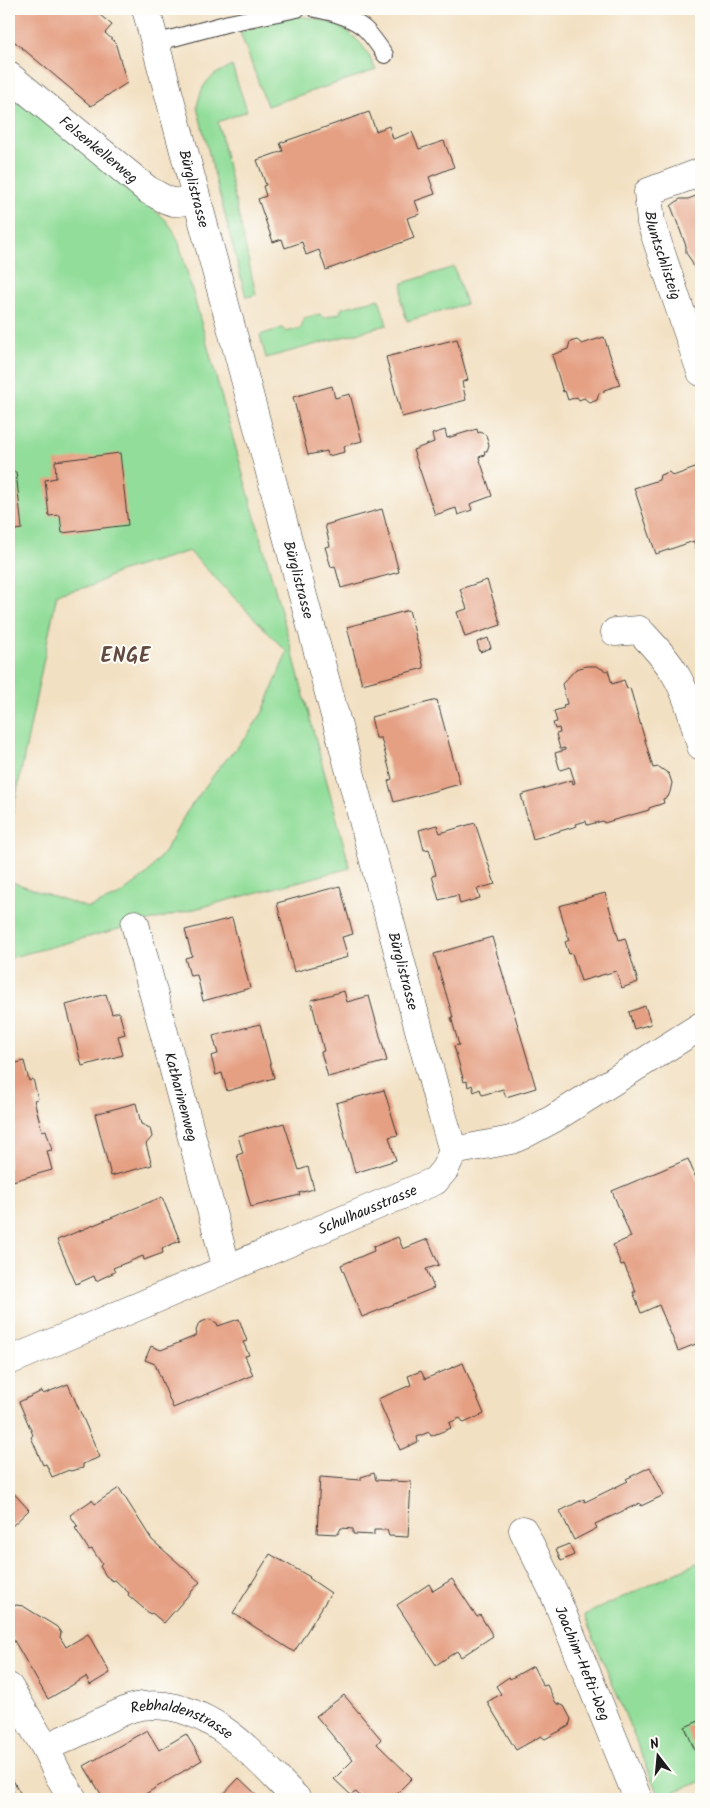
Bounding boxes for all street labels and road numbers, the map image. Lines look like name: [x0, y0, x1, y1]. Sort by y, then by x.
street label: Felsenkellerweg: [53, 110, 143, 190]
street label: Bürglistrasse: [171, 147, 215, 231]
street label: Bluntschlisteig: [637, 210, 687, 303]
street label: Bürglistrasse: [276, 539, 320, 622]
street label: Bürglistrasse: [380, 930, 424, 1013]
street label: Katharinenweg: [157, 1050, 204, 1145]
street label: Schulhausstrasse: [314, 1179, 421, 1242]
street label: Joachim-Hefti-Weg: [547, 1602, 616, 1725]
street label: Rebhaldenstrasse: [128, 1694, 238, 1746]

